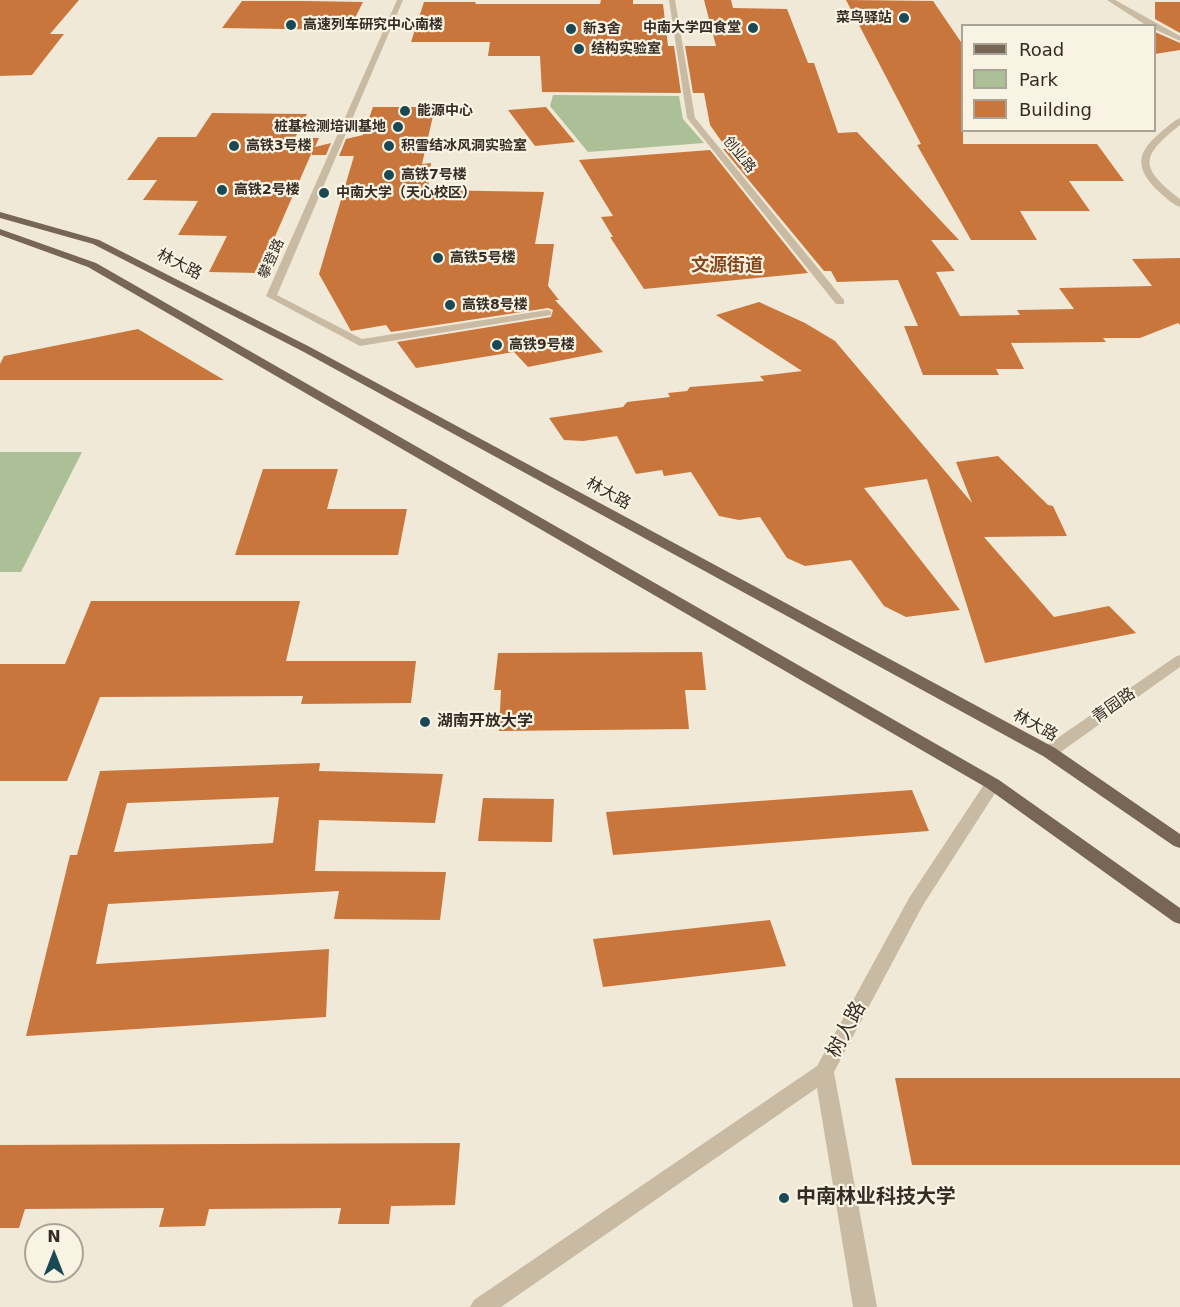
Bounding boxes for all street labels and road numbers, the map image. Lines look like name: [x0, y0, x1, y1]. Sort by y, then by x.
street label: 创业路: [719, 133, 759, 177]
street label: 攀登路: [256, 236, 288, 282]
street label: 林大路: [153, 246, 205, 284]
street label: 林大路: [582, 474, 634, 514]
street label: 青园路: [1089, 684, 1139, 728]
street label: 林大路: [1009, 706, 1061, 746]
street label: 树人路: [822, 998, 872, 1062]

